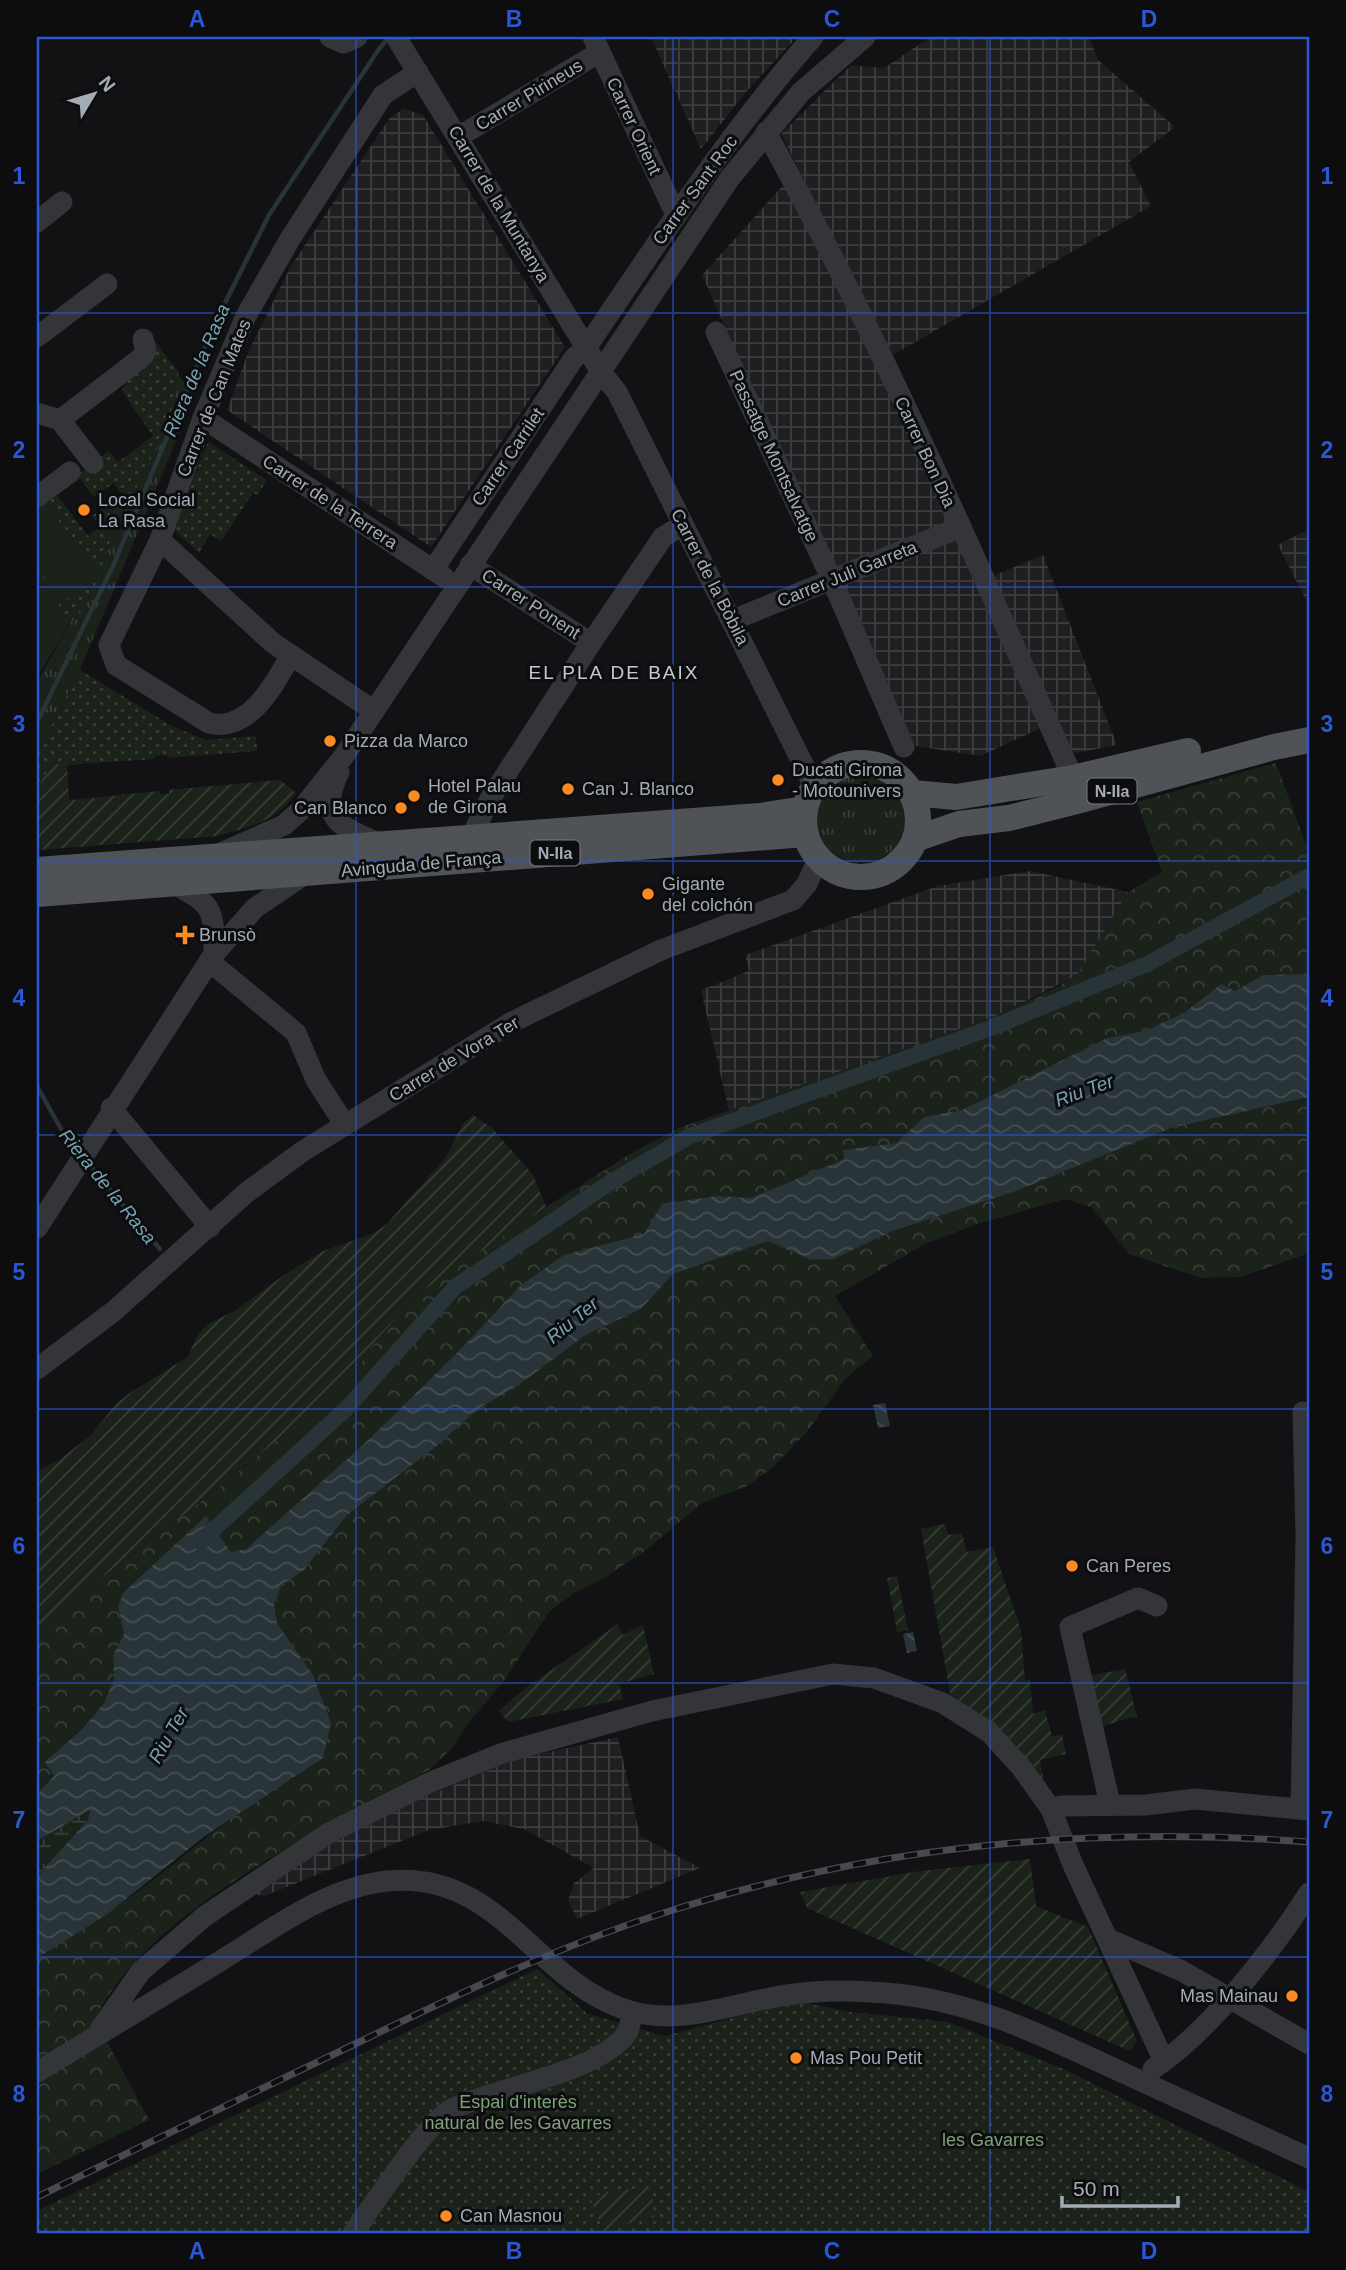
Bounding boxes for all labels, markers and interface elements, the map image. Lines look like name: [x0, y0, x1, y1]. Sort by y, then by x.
text: A: [189, 6, 205, 32]
text: B: [506, 6, 522, 32]
text: C: [824, 6, 840, 32]
text: D: [1141, 6, 1157, 32]
street label: Carrer Pirineus: [472, 55, 586, 135]
north arrow: [60, 60, 130, 130]
text: N: [95, 72, 120, 96]
street label: Carrer Orient: [603, 74, 665, 178]
street label: Carrer de la Muntanya: [444, 122, 554, 287]
street label: Carrer Sant Roc: [649, 132, 741, 248]
text: 1: [13, 163, 26, 189]
text: 1: [1321, 163, 1334, 189]
water label: Riera de la Rasa: [159, 301, 234, 439]
street label: Carrer de Can Mates: [173, 316, 255, 480]
street label: Passatge Montsalvatge: [725, 367, 823, 545]
street label: Carrer Bon Dia: [891, 393, 960, 512]
street label: Carrer Carrilet: [468, 404, 548, 510]
text: 2: [13, 437, 25, 463]
text: 2: [1321, 437, 1333, 463]
street label: Carrer de la Terrera: [259, 451, 402, 554]
place label: Local Social La Rasa: [98, 490, 195, 531]
marker: Local Social La Rasa: [76, 502, 92, 518]
street label: Carrer de la Bòbila: [667, 506, 753, 649]
street label: Carrer Juli Garreta: [774, 536, 921, 611]
street label: Carrer Ponent: [478, 565, 584, 643]
district label: EL PLA DE BAIX: [529, 662, 699, 683]
text: 3: [13, 711, 25, 737]
text: 3: [1321, 711, 1333, 737]
place label: Pizza da Marco: [344, 731, 468, 751]
marker: Pizza da Marco: [322, 733, 338, 749]
place label: Ducati Girona - Motounivers: [792, 760, 903, 801]
marker: Ducati Girona - Motounivers: [770, 772, 786, 788]
place label: Hotel Palau de Girona: [428, 776, 521, 817]
road number: N-IIa: [1088, 778, 1136, 804]
place label: Can J. Blanco: [582, 779, 694, 799]
marker: Can J. Blanco: [560, 781, 576, 797]
marker: Hotel Palau de Girona: [406, 788, 422, 804]
place label: Can Blanco: [294, 798, 387, 818]
marker: Can Blanco: [393, 800, 409, 816]
road number: N-IIa: [530, 840, 580, 866]
street label: Avinguda de França: [340, 847, 503, 881]
place label: Gigante del colchón: [662, 874, 753, 915]
marker: Gigante del colchón: [640, 886, 656, 902]
place label: Brunsò: [199, 925, 256, 945]
marker: Brunsò: [177, 927, 193, 943]
text: 4: [13, 985, 26, 1011]
text: 4: [1321, 985, 1334, 1011]
street label: Carrer de Vora Ter: [386, 1012, 522, 1106]
water label: Riu Ter: [1052, 1070, 1117, 1111]
water label: Riera de la Rasa: [55, 1125, 160, 1248]
text: 5: [13, 1259, 26, 1285]
text: 5: [1321, 1259, 1334, 1285]
water label: Riu Ter: [542, 1293, 603, 1348]
text: 6: [13, 1533, 25, 1559]
text: 6: [1321, 1533, 1333, 1559]
place label: Can Peres: [1086, 1556, 1171, 1576]
marker: Can Peres: [1064, 1558, 1080, 1574]
water label: Riu Ter: [144, 1703, 193, 1767]
text: 7: [13, 1807, 25, 1833]
text: 7: [1321, 1807, 1333, 1833]
place label: Mas Mainau: [1180, 1986, 1278, 2006]
marker: Mas Mainau: [1284, 1988, 1300, 2004]
place label: Mas Pou Petit: [810, 2048, 922, 2068]
marker: Mas Pou Petit: [788, 2050, 804, 2066]
text: 8: [13, 2081, 26, 2107]
text: 8: [1321, 2081, 1334, 2107]
park label: Espai d'interès natural de les Gavarres: [424, 2092, 612, 2133]
park label: les Gavarres: [942, 2130, 1044, 2150]
scale bar: [1062, 2165, 1178, 2209]
text: 50 m: [1073, 2177, 1120, 2200]
place label: Can Masnou: [460, 2206, 562, 2226]
marker: Can Masnou: [438, 2208, 454, 2224]
text: A: [189, 2238, 205, 2264]
text: B: [506, 2238, 522, 2264]
text: C: [824, 2238, 840, 2264]
text: D: [1141, 2238, 1157, 2264]

